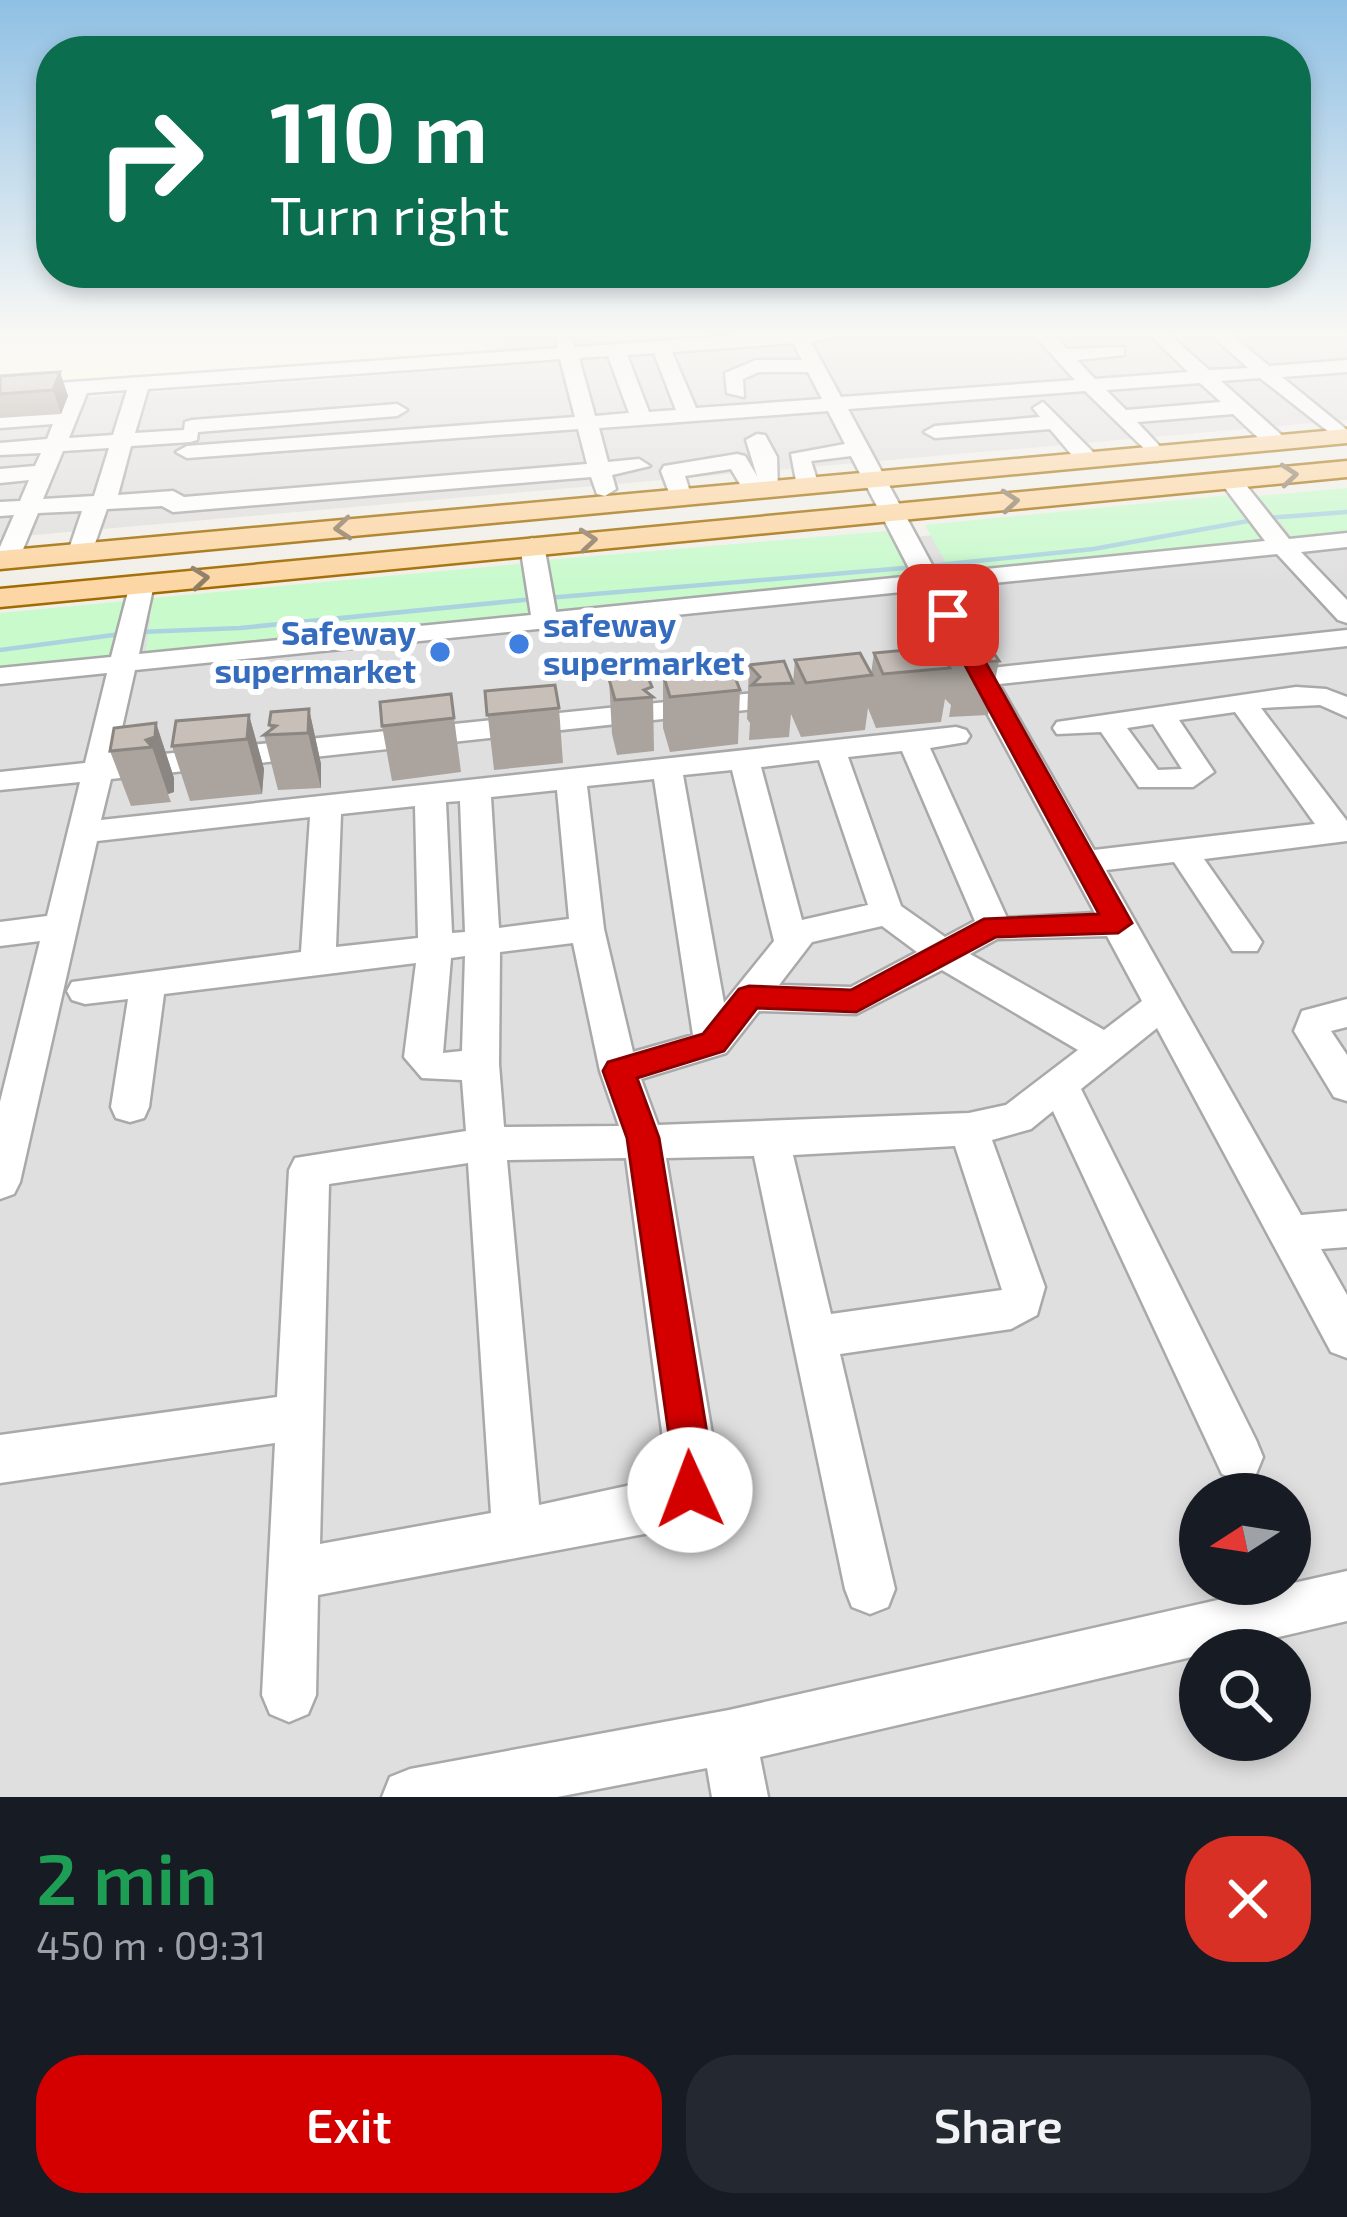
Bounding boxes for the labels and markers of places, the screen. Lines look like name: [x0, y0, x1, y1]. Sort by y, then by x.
pin: [897, 564, 999, 666]
place label: safeway supermarket: [543, 604, 745, 682]
place label: Safeway supermarket: [214, 612, 416, 690]
marker: safeway supermarket: [506, 631, 532, 657]
marker: Safeway supermarket: [427, 639, 453, 665]

